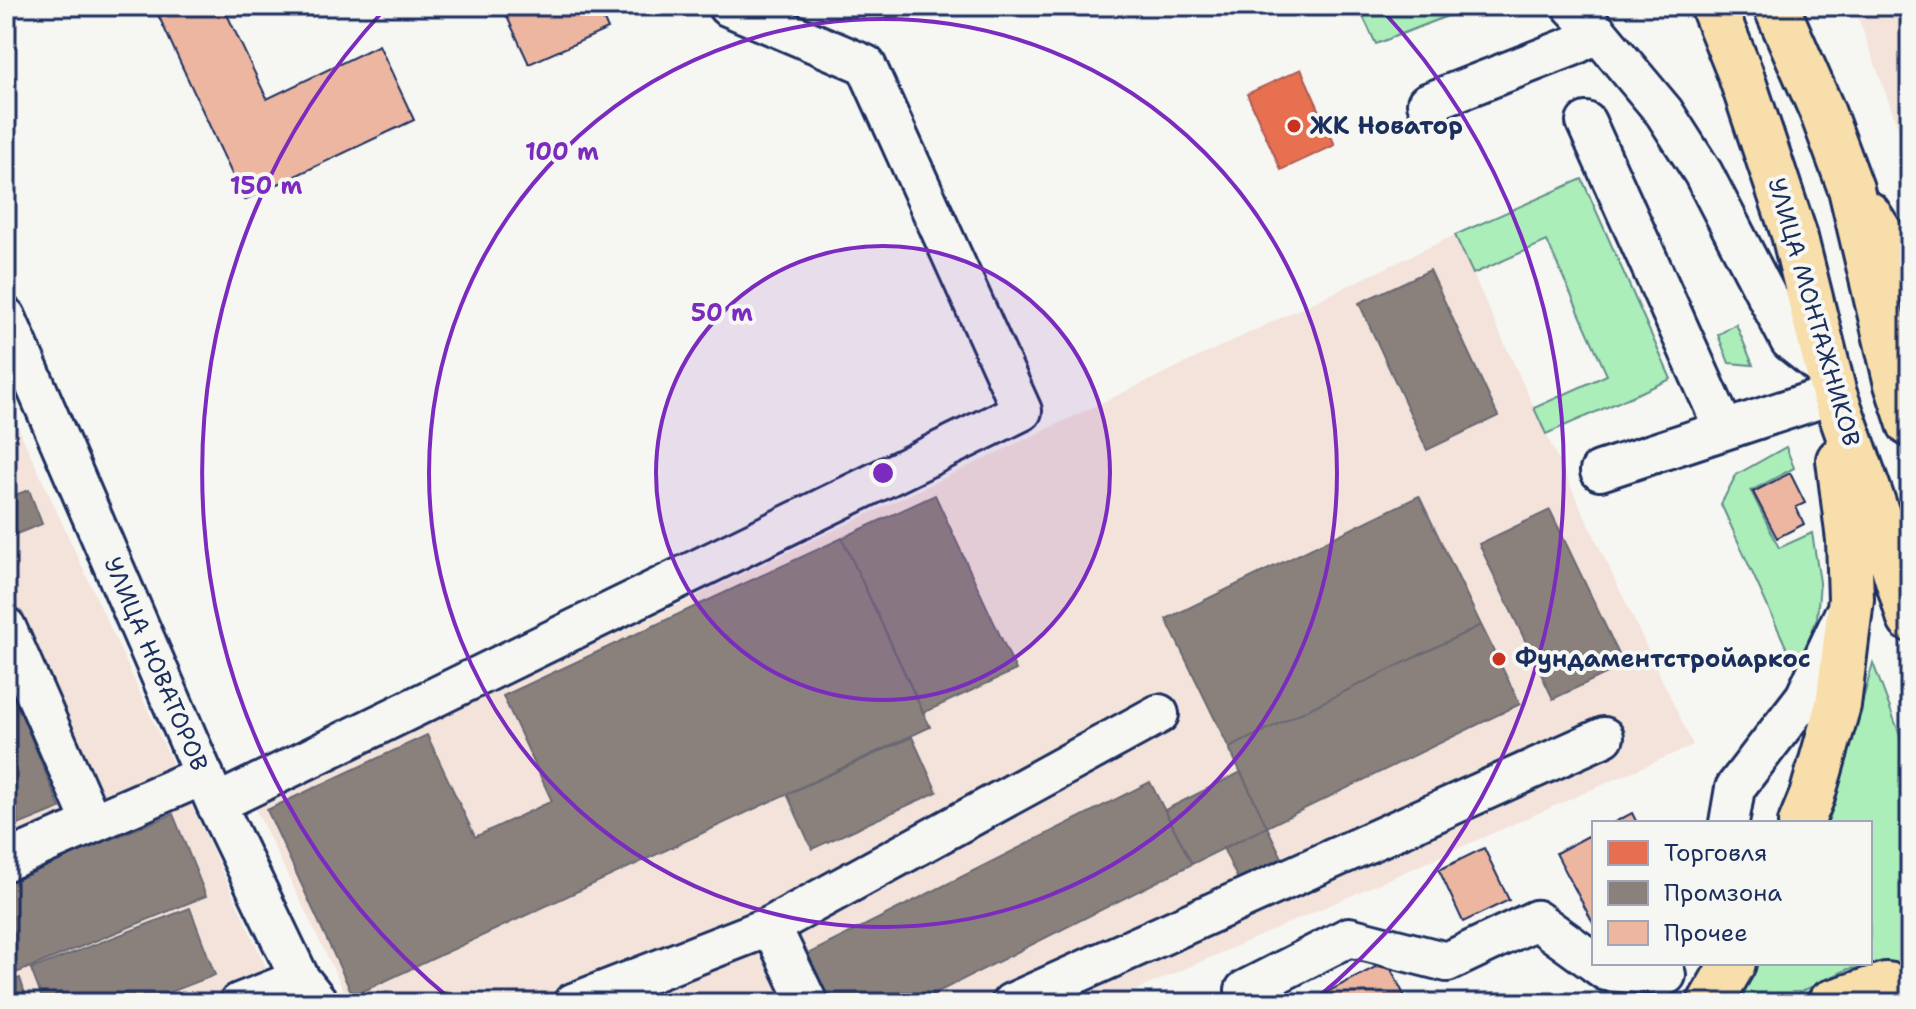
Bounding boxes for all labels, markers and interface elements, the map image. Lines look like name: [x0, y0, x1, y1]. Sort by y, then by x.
place label: ЖК Новатор: [1310, 110, 1463, 142]
marker: ЖК Новатор: [1285, 117, 1303, 135]
text: 100 m: [525, 136, 599, 168]
text: 150 m: [230, 170, 302, 202]
street label: УЛИЦА МОНТАЖНИКОВ: [1760, 174, 1868, 450]
text: 50 m: [691, 297, 753, 329]
centre of rings: [869, 459, 897, 487]
street label: УЛИЦА НОВАТОРОВ: [96, 552, 216, 776]
place label: Фундаментстройаркос: [1515, 643, 1811, 675]
marker: Фундаментстройаркос: [1490, 650, 1508, 668]
legend: [1592, 821, 1872, 965]
text: Торговля: [1664, 837, 1767, 869]
text: Промзона: [1664, 877, 1782, 909]
text: Прочее: [1664, 917, 1748, 949]

